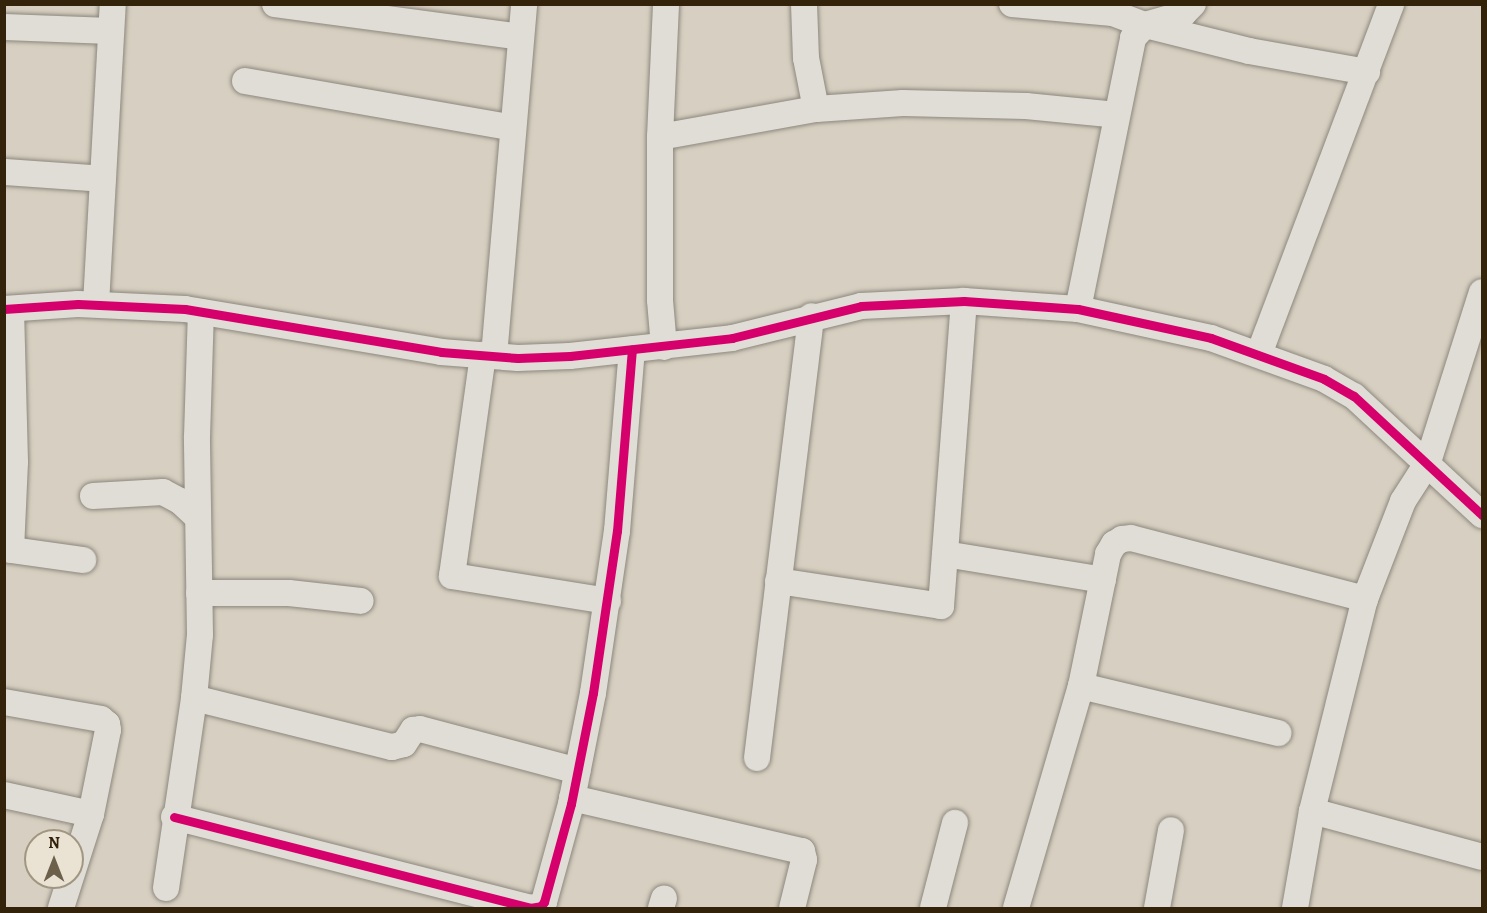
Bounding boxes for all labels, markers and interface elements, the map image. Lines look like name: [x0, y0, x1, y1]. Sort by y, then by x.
north arrow: [24, 829, 84, 889]
text: N: [48, 832, 60, 854]

